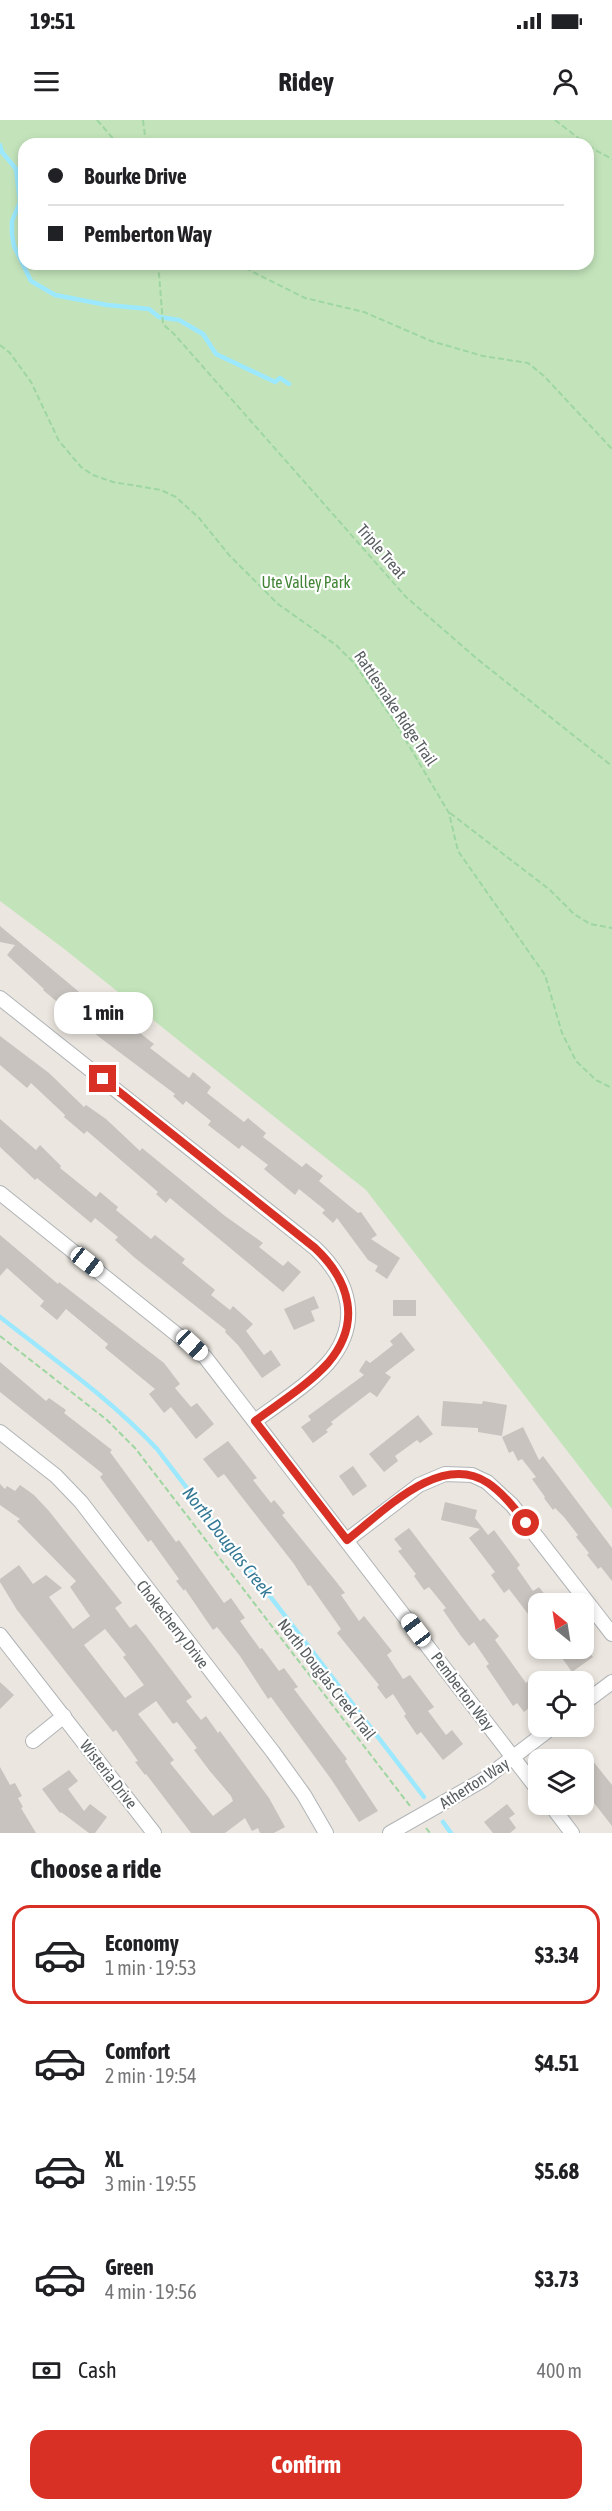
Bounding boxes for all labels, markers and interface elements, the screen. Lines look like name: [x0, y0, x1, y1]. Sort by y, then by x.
text: 19:51: [30, 8, 75, 34]
icon: menu: [30, 65, 63, 98]
icon: person: [549, 65, 582, 98]
text: Ridey: [278, 66, 334, 97]
text: Bourke Drive: [84, 163, 187, 189]
text: Pemberton Way: [84, 221, 212, 247]
street label: Triple Treat: [353, 520, 411, 583]
park label: Ute Valley Park: [261, 573, 351, 592]
street label: Rattlesnake Ridge Trail: [350, 647, 441, 770]
callout: 1 min: [54, 992, 152, 1034]
text: 1 min: [83, 1001, 124, 1024]
route end: [89, 1065, 116, 1092]
car: [67, 1244, 107, 1280]
car: [173, 1326, 211, 1364]
water label: North Douglas Creek: [178, 1482, 278, 1602]
route start: [512, 1509, 539, 1536]
street label: Chokecherry Drive: [132, 1576, 213, 1672]
north arrow: [528, 1593, 594, 1659]
map controls: [528, 1593, 594, 1815]
car: [398, 1610, 434, 1650]
street label: North Douglas Creek Trail: [274, 1615, 380, 1744]
street label: Pemberton Way: [427, 1648, 498, 1734]
button: locate: [528, 1671, 594, 1737]
street label: Wisteria Drive: [77, 1736, 141, 1812]
button: layers: [528, 1749, 594, 1815]
street label: Atherton Way: [436, 1754, 513, 1813]
text: Choose a ride: [30, 1853, 162, 1884]
icon: car: [33, 1928, 87, 1982]
text: Economy: [105, 1930, 179, 1956]
text: $3.34: [535, 1942, 579, 1968]
text: 1 min · 19:53: [105, 1956, 197, 1979]
icon: car: [33, 2036, 87, 2090]
text: Comfort: [105, 2038, 170, 2064]
text: $4.51: [535, 2050, 579, 2076]
text: 2 min · 19:54: [105, 2064, 197, 2087]
icon: car: [33, 2144, 87, 2198]
text: XL: [105, 2146, 123, 2172]
text: $5.68: [535, 2158, 579, 2184]
text: 3 min · 19:55: [105, 2172, 197, 2195]
icon: car: [33, 2252, 87, 2306]
text: Green: [105, 2254, 154, 2280]
text: $3.73: [535, 2266, 579, 2292]
text: 4 min · 19:56: [105, 2280, 197, 2303]
icon: cash: [30, 2354, 63, 2387]
text: Cash: [78, 2357, 117, 2383]
text: 400 m: [537, 2359, 582, 2382]
button: Confirm: [30, 2430, 582, 2499]

